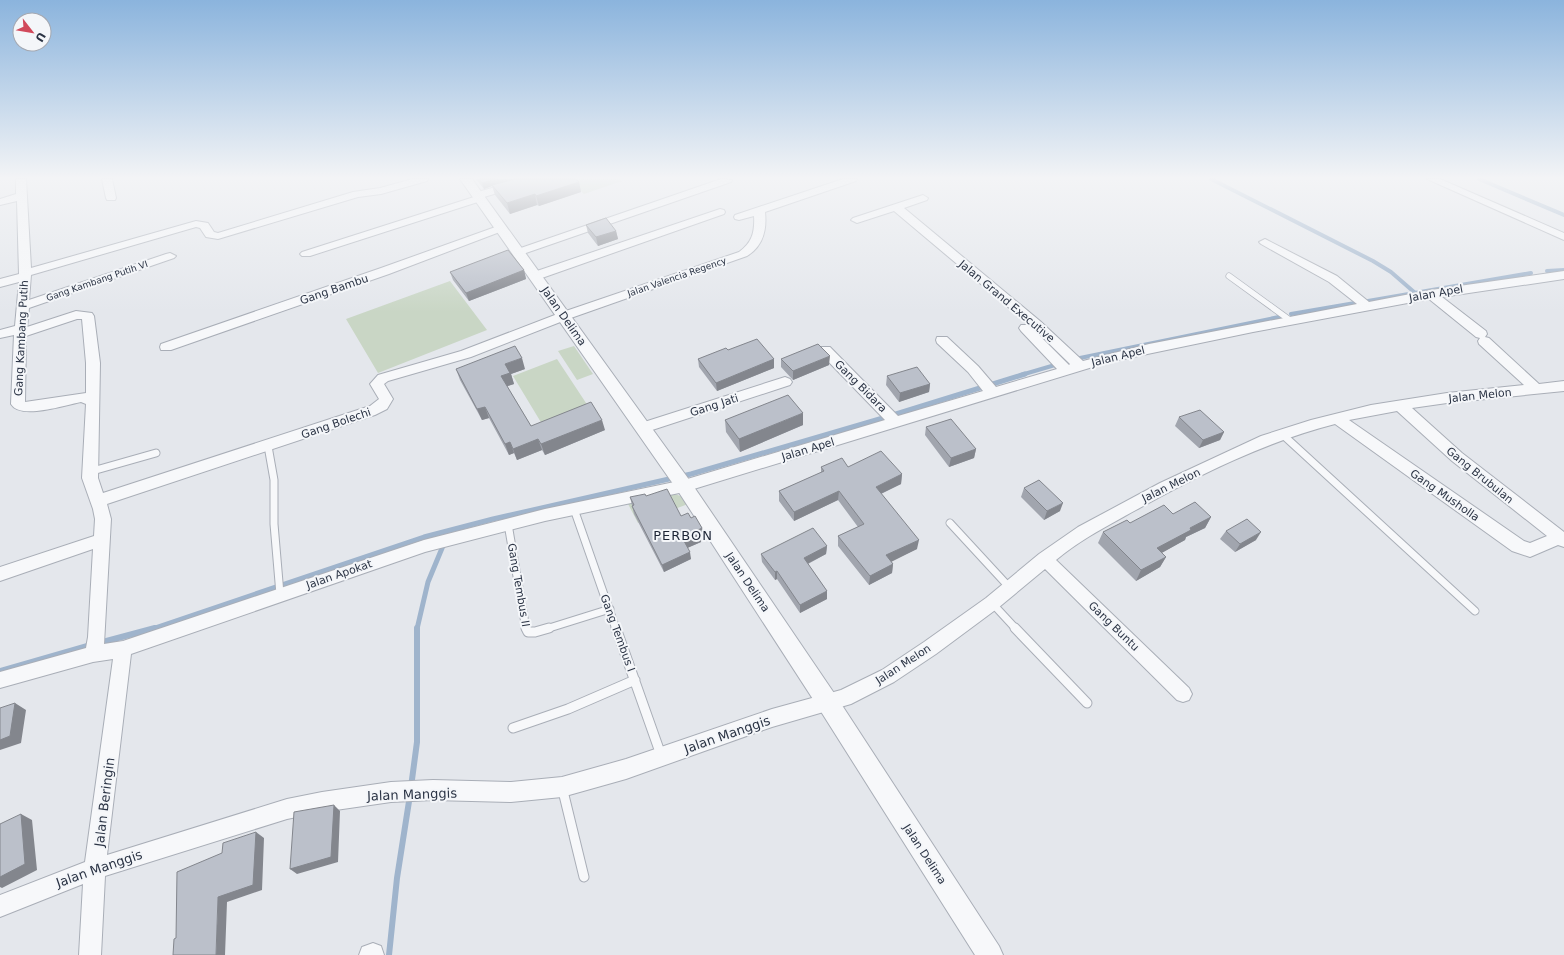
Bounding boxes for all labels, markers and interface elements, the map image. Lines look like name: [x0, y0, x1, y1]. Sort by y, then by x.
north arrow: [12, 12, 52, 52]
text: U: [32, 30, 48, 44]
street label: Jalan Valencia Regency: [625, 255, 728, 299]
street label: Jalan Grand Executive: [955, 257, 1057, 345]
street label: Gang Kambang Putih VI: [45, 259, 149, 303]
street label: Gang Bambu: [298, 272, 370, 307]
street label: Gang Kambang Putih: [12, 280, 31, 396]
street label: Jalan Apel: [1407, 282, 1464, 305]
street label: Jalan Delima: [538, 283, 589, 348]
street label: Jalan Apel: [1089, 344, 1146, 370]
street label: Gang Bidara: [832, 358, 889, 415]
street label: Jalan Melon: [1447, 386, 1512, 405]
street label: Gang Jati: [688, 392, 740, 419]
street label: Gang Bolechi: [300, 405, 373, 441]
street label: Jalan Apel: [779, 435, 836, 464]
street label: Gang Brubulan: [1444, 444, 1516, 506]
street label: Jalan Melon: [1139, 466, 1203, 506]
street label: Gang Musholla: [1408, 467, 1482, 524]
district label: PERBON: [653, 528, 713, 543]
street label: Gang Tembus II: [505, 542, 532, 628]
street label: Jalan Delima: [722, 549, 772, 615]
street label: Jalan Apokat: [304, 557, 374, 592]
street label: Gang Tembus I: [597, 593, 638, 674]
street label: Gang Buntu: [1086, 599, 1142, 654]
street label: Jalan Melon: [872, 642, 933, 688]
street label: Jalan Manggis: [681, 713, 772, 757]
street label: Jalan Beringin: [91, 756, 117, 849]
street label: Jalan Manggis: [366, 785, 458, 804]
street label: Jalan Delima: [900, 821, 949, 887]
street label: Jalan Manggis: [53, 847, 144, 891]

